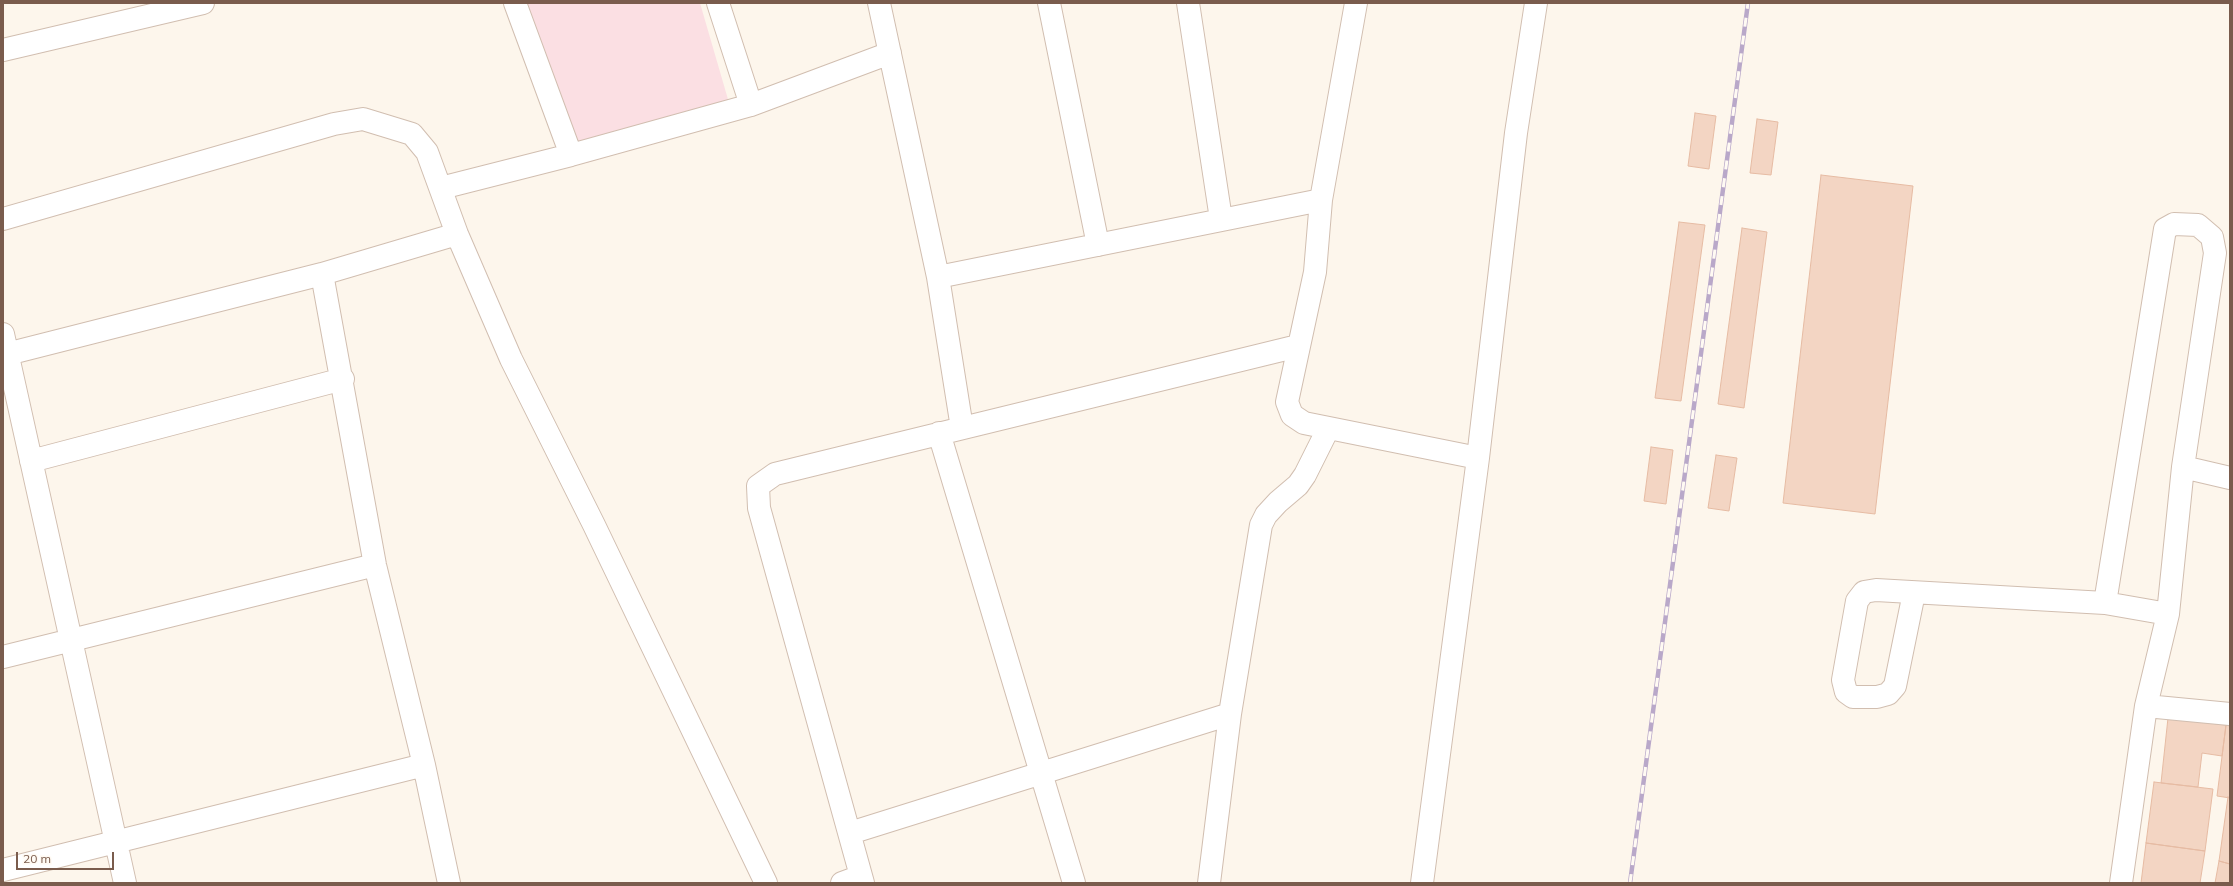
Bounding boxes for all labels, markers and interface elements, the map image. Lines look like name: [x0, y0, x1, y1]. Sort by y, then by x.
scale bar: [18, 844, 116, 870]
text: 20 m: [23, 851, 51, 866]

